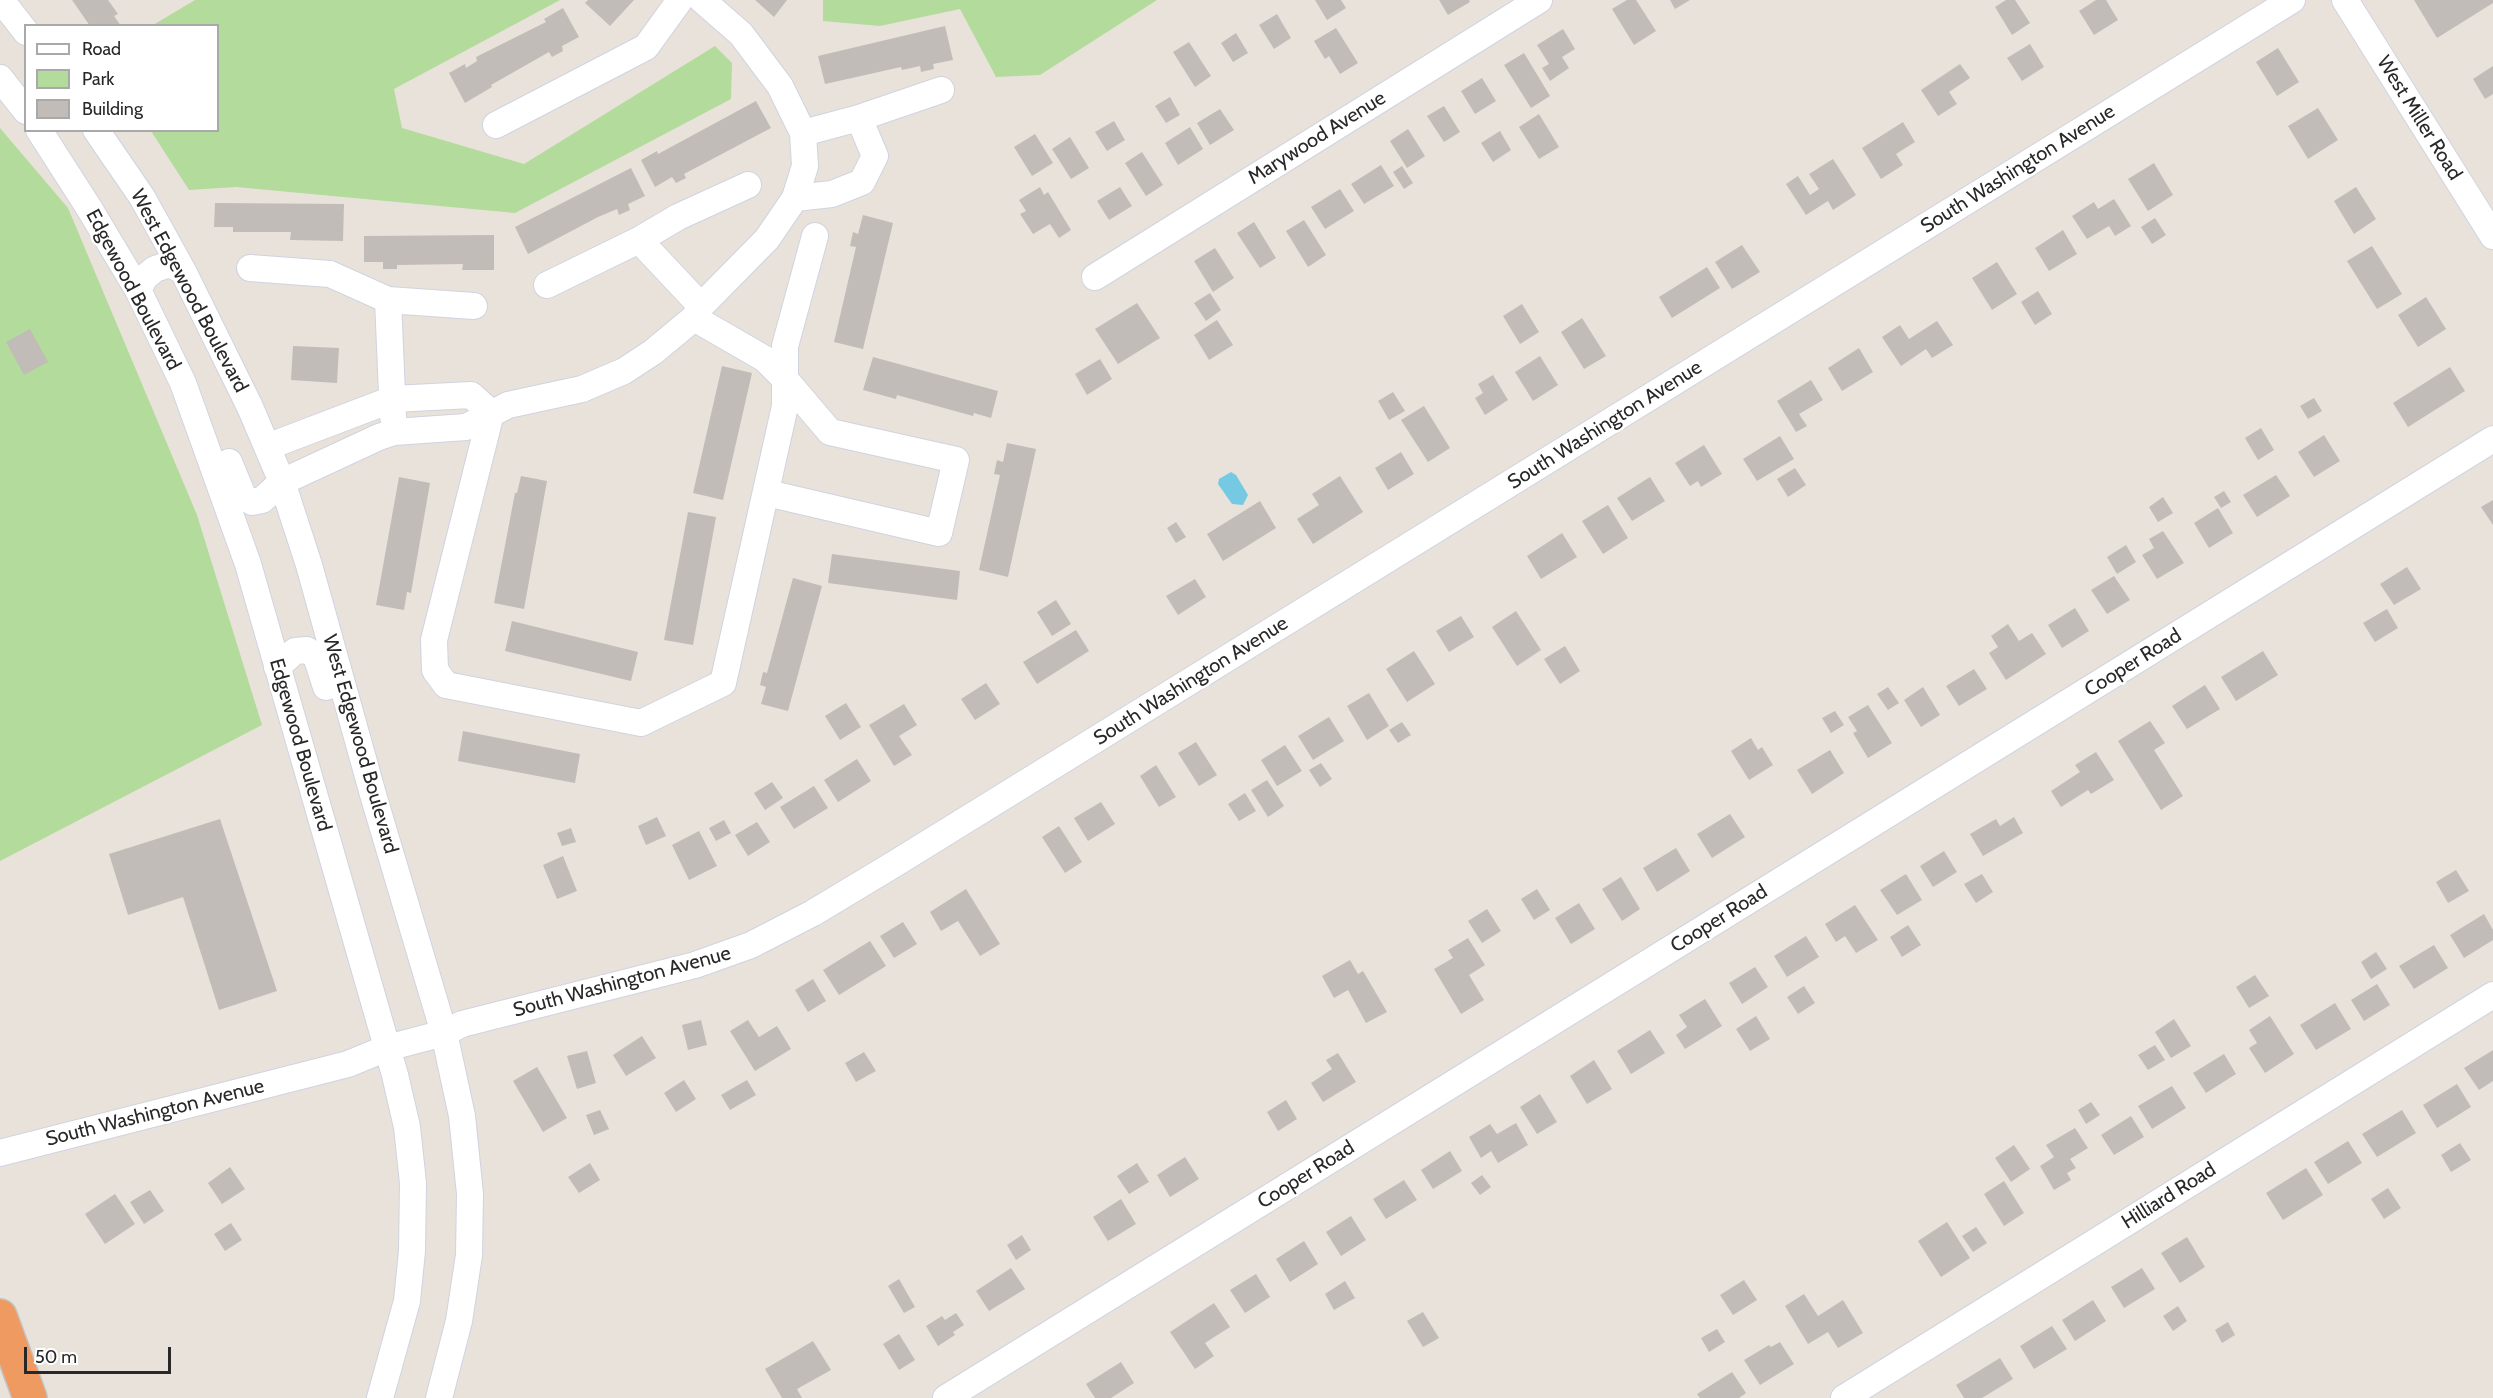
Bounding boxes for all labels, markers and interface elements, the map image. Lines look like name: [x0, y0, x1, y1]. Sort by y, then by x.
legend: [24, 24, 219, 132]
text: Road: [82, 38, 121, 60]
street label: West Miller Road: [2371, 51, 2467, 185]
text: Park: [82, 68, 114, 90]
street label: Marywood Avenue: [1244, 86, 1390, 190]
text: Building: [82, 98, 143, 120]
street label: South Washington Avenue: [1917, 99, 2119, 239]
street label: West Edgewood Boulevard: [125, 185, 253, 397]
street label: Edgewood Boulevard: [80, 205, 186, 375]
street label: South Washington Avenue: [1504, 355, 1706, 495]
street label: South Washington Avenue: [1090, 611, 1292, 751]
street label: Cooper Road: [2080, 624, 2186, 702]
street label: West Edgewood Boulevard: [317, 632, 403, 856]
street label: Edgewood Boulevard: [264, 656, 336, 834]
street label: Cooper Road: [1666, 880, 1772, 958]
street label: South Washington Avenue: [511, 941, 733, 1023]
street label: South Washington Avenue: [43, 1074, 267, 1152]
street label: Cooper Road: [1253, 1136, 1359, 1214]
street label: Hilliard Road: [2117, 1158, 2221, 1234]
scale bar: [27, 1335, 174, 1373]
text: 50 m: [35, 1346, 77, 1368]

